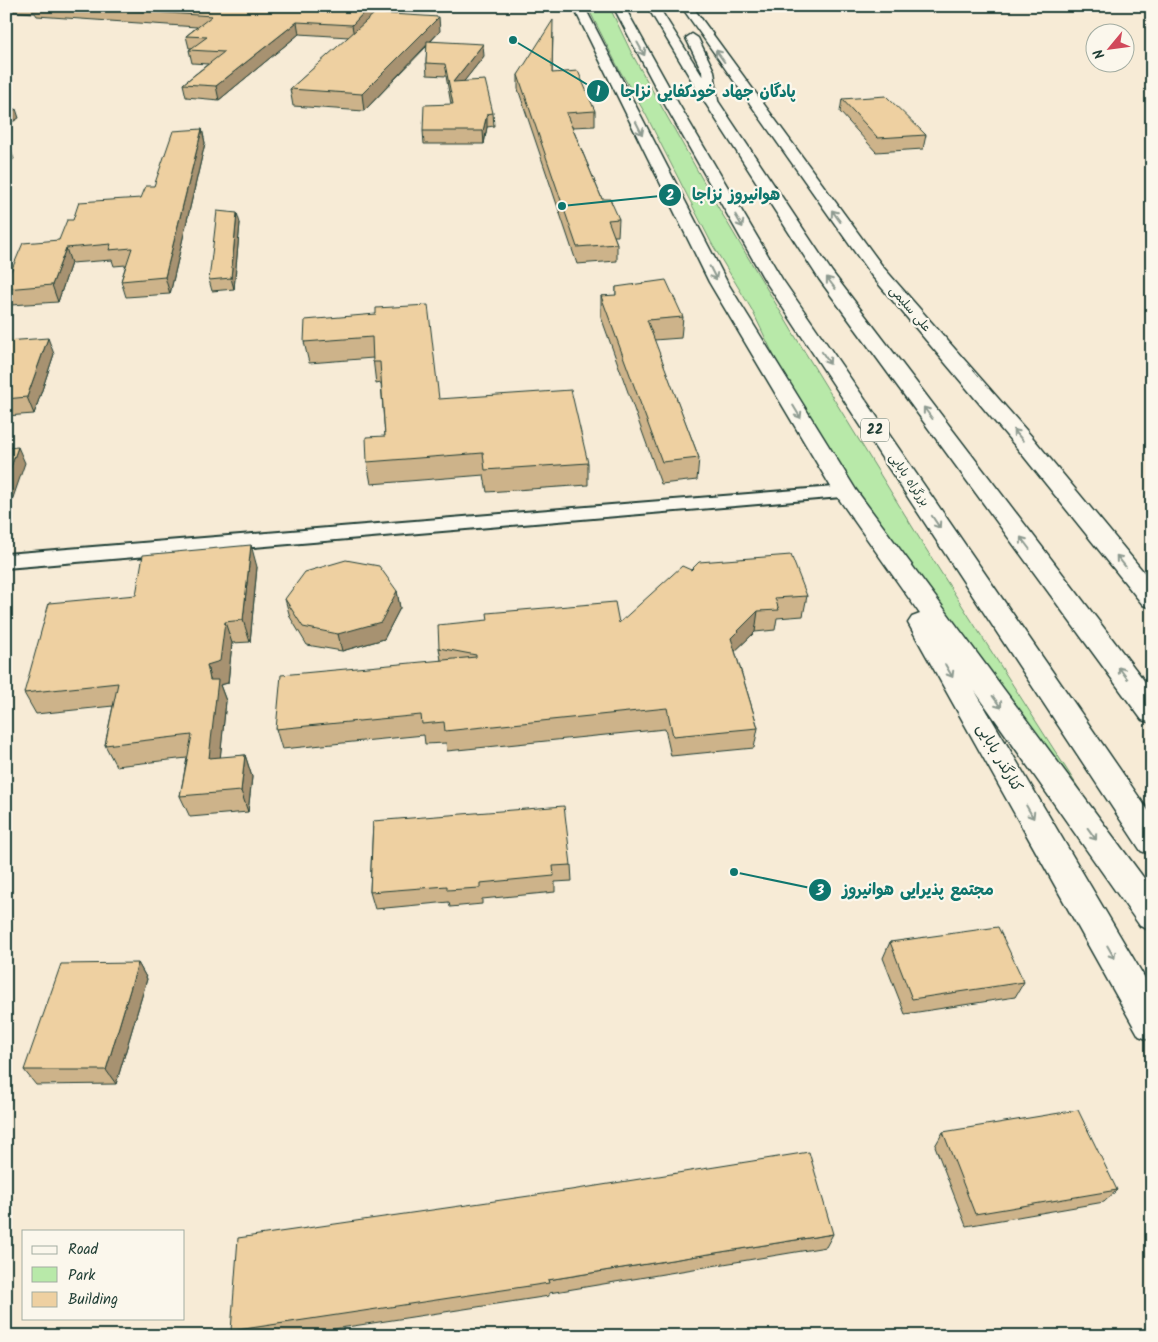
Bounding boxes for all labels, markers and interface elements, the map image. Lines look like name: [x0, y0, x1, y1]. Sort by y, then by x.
north arrow: [1086, 22, 1136, 72]
one-way arrow: [636, 42, 646, 57]
text: N: [1088, 44, 1111, 63]
one-way arrow: [715, 49, 725, 63]
callout: پادگان جهاد خودکفایی نزاجا: [585, 76, 805, 107]
text: 1: [596, 80, 601, 104]
text: پادگان جهاد خودکفایی نزاجا: [620, 80, 796, 105]
one-way arrow: [635, 120, 644, 135]
callout: هوانیروز نزاجا: [657, 179, 790, 210]
text: هوانیروز نزاجا: [692, 183, 780, 208]
text: 2: [666, 184, 675, 208]
one-way arrow: [831, 210, 842, 223]
one-way arrow: [735, 213, 745, 227]
one-way arrow: [708, 265, 718, 280]
one-way arrow: [825, 277, 836, 290]
street label: علی سلیمی: [884, 282, 936, 336]
one-way arrow: [821, 350, 831, 364]
one-way arrow: [793, 404, 803, 418]
one-way arrow: [923, 406, 933, 420]
road number: 22: [861, 418, 889, 442]
one-way arrow: [1012, 429, 1024, 442]
street label: بزرگراه بابایی: [884, 449, 934, 511]
one-way arrow: [932, 514, 942, 528]
one-way arrow: [1020, 537, 1031, 550]
one-way arrow: [1115, 555, 1126, 568]
one-way arrow: [944, 663, 954, 677]
one-way arrow: [1117, 667, 1128, 680]
one-way arrow: [992, 695, 1002, 709]
street label: کنارگذر بابایی: [970, 719, 1028, 797]
one-way arrow: [1025, 804, 1035, 818]
one-way arrow: [1087, 827, 1097, 841]
callout: مجتمع پذیرایی هوانیروز: [807, 874, 1004, 905]
text: مجتمع پذیرایی هوانیروز: [840, 878, 994, 903]
text: 3: [815, 879, 824, 903]
one-way arrow: [1106, 945, 1116, 959]
legend: [22, 1230, 185, 1320]
text: Road: [68, 1238, 99, 1262]
text: Park: [68, 1264, 96, 1288]
text: Building: [68, 1288, 118, 1312]

